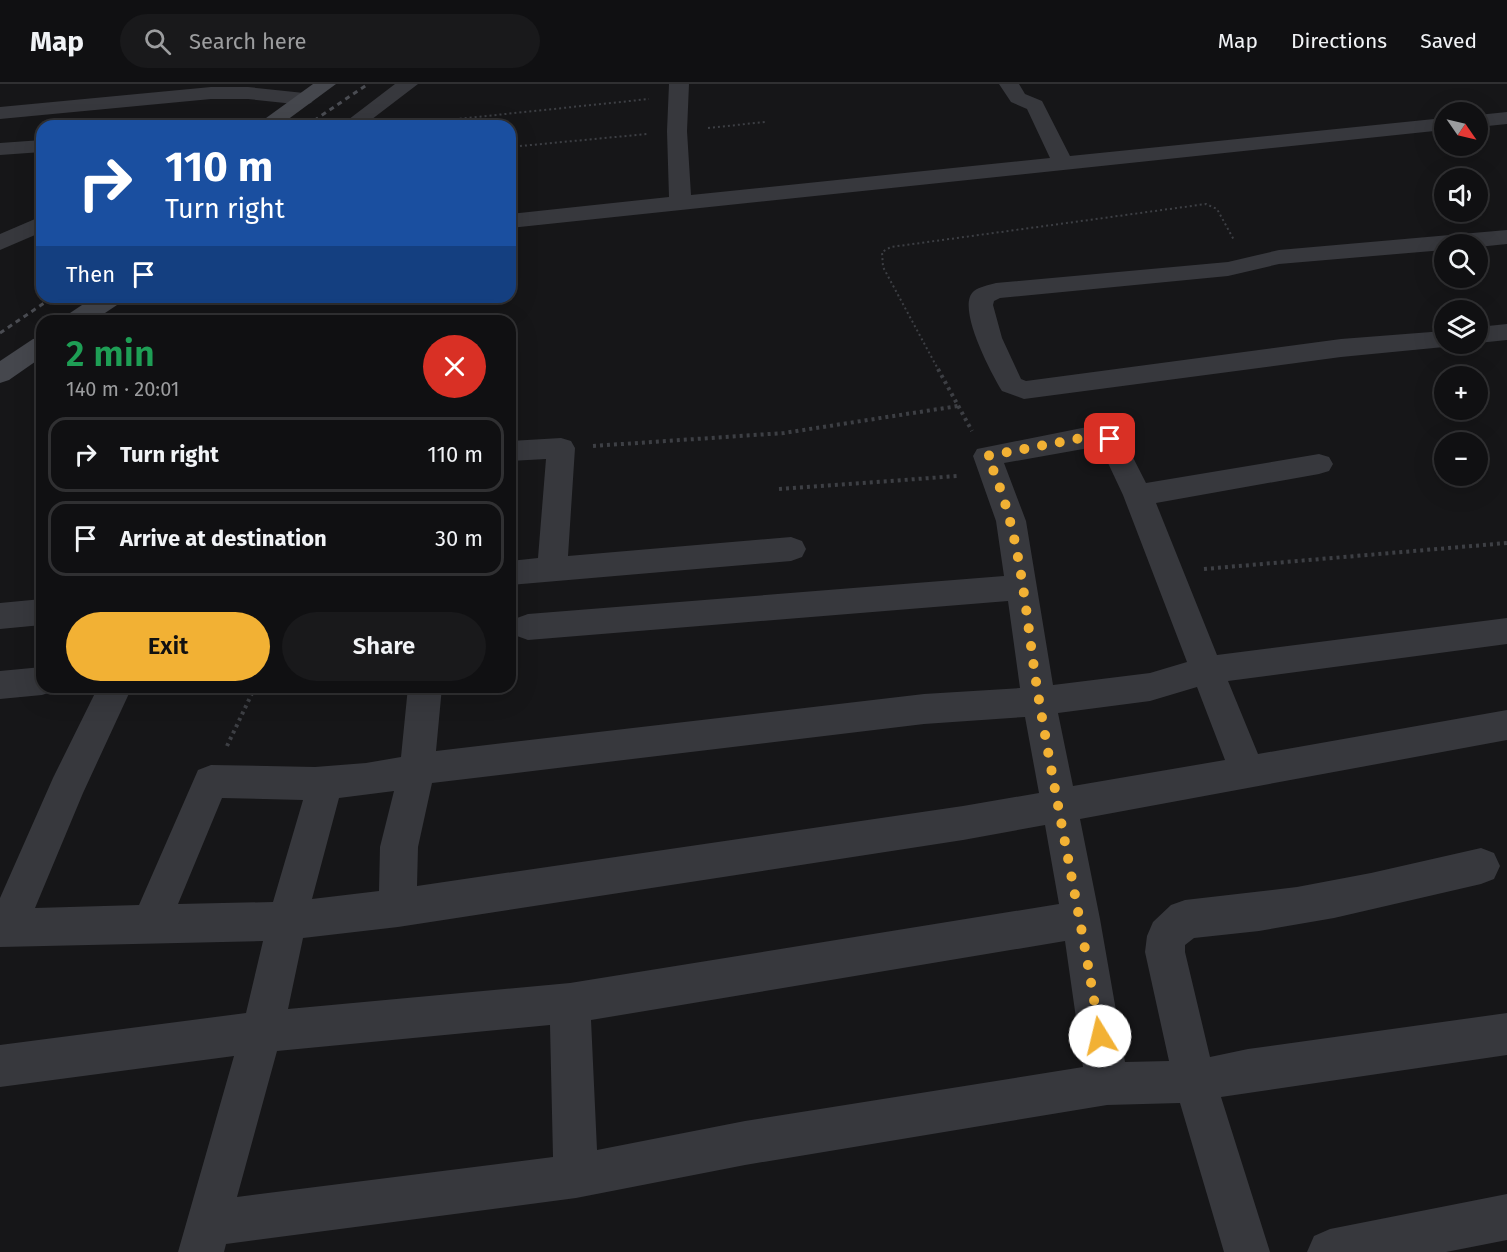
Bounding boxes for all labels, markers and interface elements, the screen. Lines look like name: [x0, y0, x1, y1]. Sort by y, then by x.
search box: [120, 14, 540, 68]
text: Map: [30, 25, 84, 58]
icon: search: [141, 25, 174, 58]
text: Search here: [189, 28, 307, 55]
text: Map: [1218, 28, 1258, 54]
text: Directions: [1291, 28, 1387, 54]
text: Saved: [1420, 28, 1477, 54]
north arrow: [1434, 102, 1488, 156]
map controls: [1434, 102, 1488, 486]
text: 110 m: [165, 142, 273, 192]
icon: right: [66, 144, 144, 222]
button: sound: [1434, 168, 1488, 222]
text: Turn right: [165, 193, 285, 225]
button: search: [1434, 234, 1488, 288]
icon: arrive: [127, 258, 160, 291]
text: Then: [66, 261, 115, 288]
button: layers: [1434, 300, 1488, 354]
text: 2 min: [66, 332, 155, 376]
button: close: [423, 335, 486, 398]
button: +: [1434, 366, 1488, 420]
text: 140 m · 20:01: [66, 377, 179, 401]
pin: [1084, 413, 1135, 464]
icon: arrive: [1093, 422, 1126, 455]
button: −: [1434, 432, 1488, 486]
icon: right: [69, 438, 102, 471]
text: Turn right: [120, 441, 219, 468]
text: 110 m: [427, 441, 483, 468]
icon: arrive: [69, 522, 102, 555]
text: Arrive at destination: [120, 525, 327, 552]
text: 30 m: [435, 525, 483, 552]
button: Exit: [66, 612, 270, 681]
button: Share: [282, 612, 486, 681]
position arrow: [1068, 1004, 1132, 1068]

